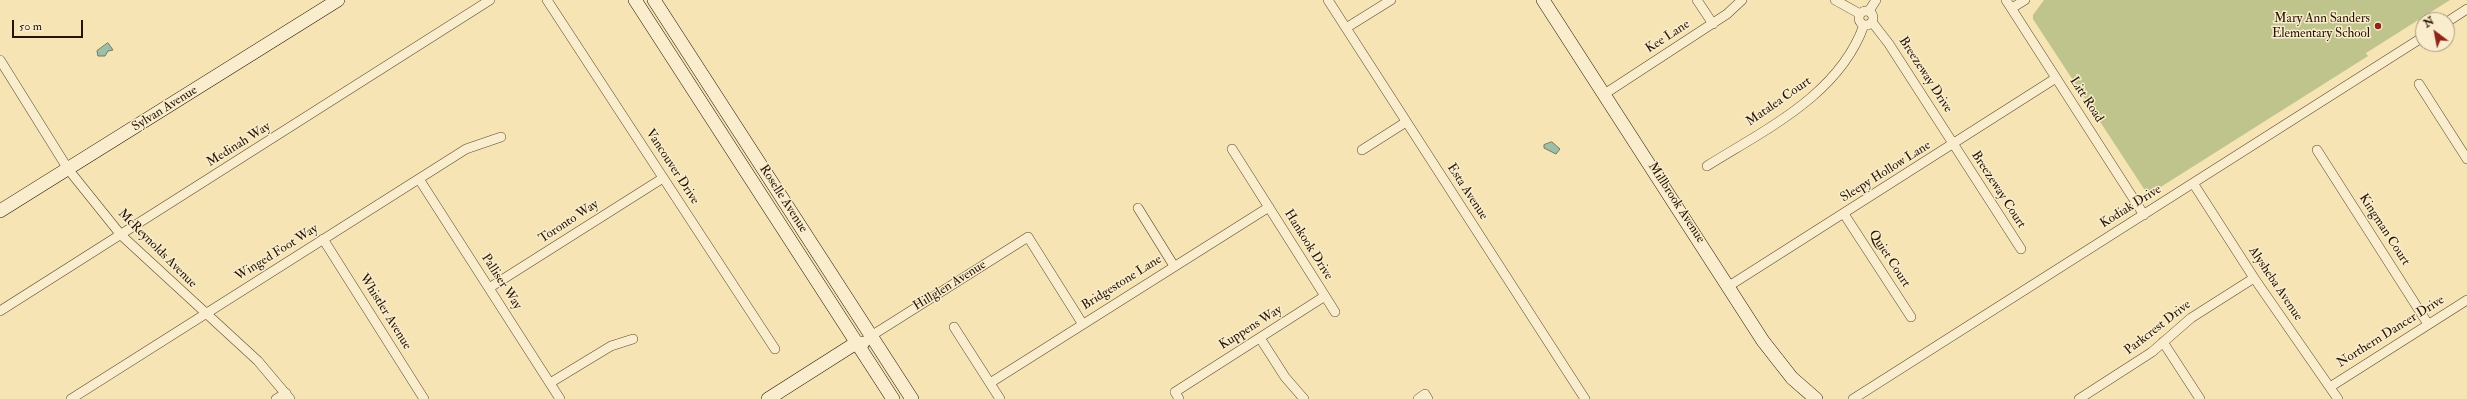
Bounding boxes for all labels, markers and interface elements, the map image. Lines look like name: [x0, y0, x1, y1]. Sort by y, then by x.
place label: Mary Ann Sanders Elementary School: [2272, 11, 2370, 42]
scale bar: [14, 12, 85, 38]
north arrow: [2415, 12, 2455, 52]
text: N: [2421, 14, 2437, 30]
street label: Kee Lane: [1643, 17, 1693, 57]
text: 50 m: [19, 19, 42, 34]
marker: Mary Ann Sanders Elementary School: [2373, 21, 2383, 31]
street label: Breezeway Drive: [1895, 34, 1955, 116]
street label: Matalea Court: [1743, 74, 1815, 130]
street label: Litt Road: [2066, 74, 2106, 126]
street label: Sylvan Avenue: [129, 83, 201, 135]
street label: Medinah Way: [204, 119, 274, 171]
street label: Vancouver Drive: [642, 126, 702, 208]
street label: Sleepy Hollow Lane: [1838, 138, 1934, 206]
street label: Breezeway Court: [1967, 148, 2029, 232]
street label: Millbrook Avenue: [1644, 160, 1708, 246]
street label: Esta Avenue: [1443, 161, 1491, 223]
street label: Roselle Avenue: [755, 162, 811, 236]
street label: Kodiak Drive: [2098, 182, 2164, 232]
street label: Kingman Court: [2355, 191, 2413, 269]
street label: Toronto Way: [536, 197, 602, 247]
street label: McReynolds Avenue: [114, 206, 200, 292]
street label: Hankook Drive: [1280, 207, 1336, 283]
street label: Winged Foot Way: [233, 221, 321, 285]
street label: Quiet Court: [1865, 227, 1913, 291]
street label: Alysheba Avenue: [2244, 244, 2306, 324]
street label: Palliser Way: [477, 251, 525, 313]
street label: Bridgestone Lane: [1079, 252, 1165, 314]
street label: Hillglen Avenue: [911, 257, 989, 315]
street label: Whistler Avenue: [356, 271, 414, 353]
street label: Northern Dancer Drive: [2334, 293, 2448, 371]
street label: Parkcrest Drive: [2122, 297, 2194, 359]
street label: Kuppens Way: [1217, 303, 1285, 353]

